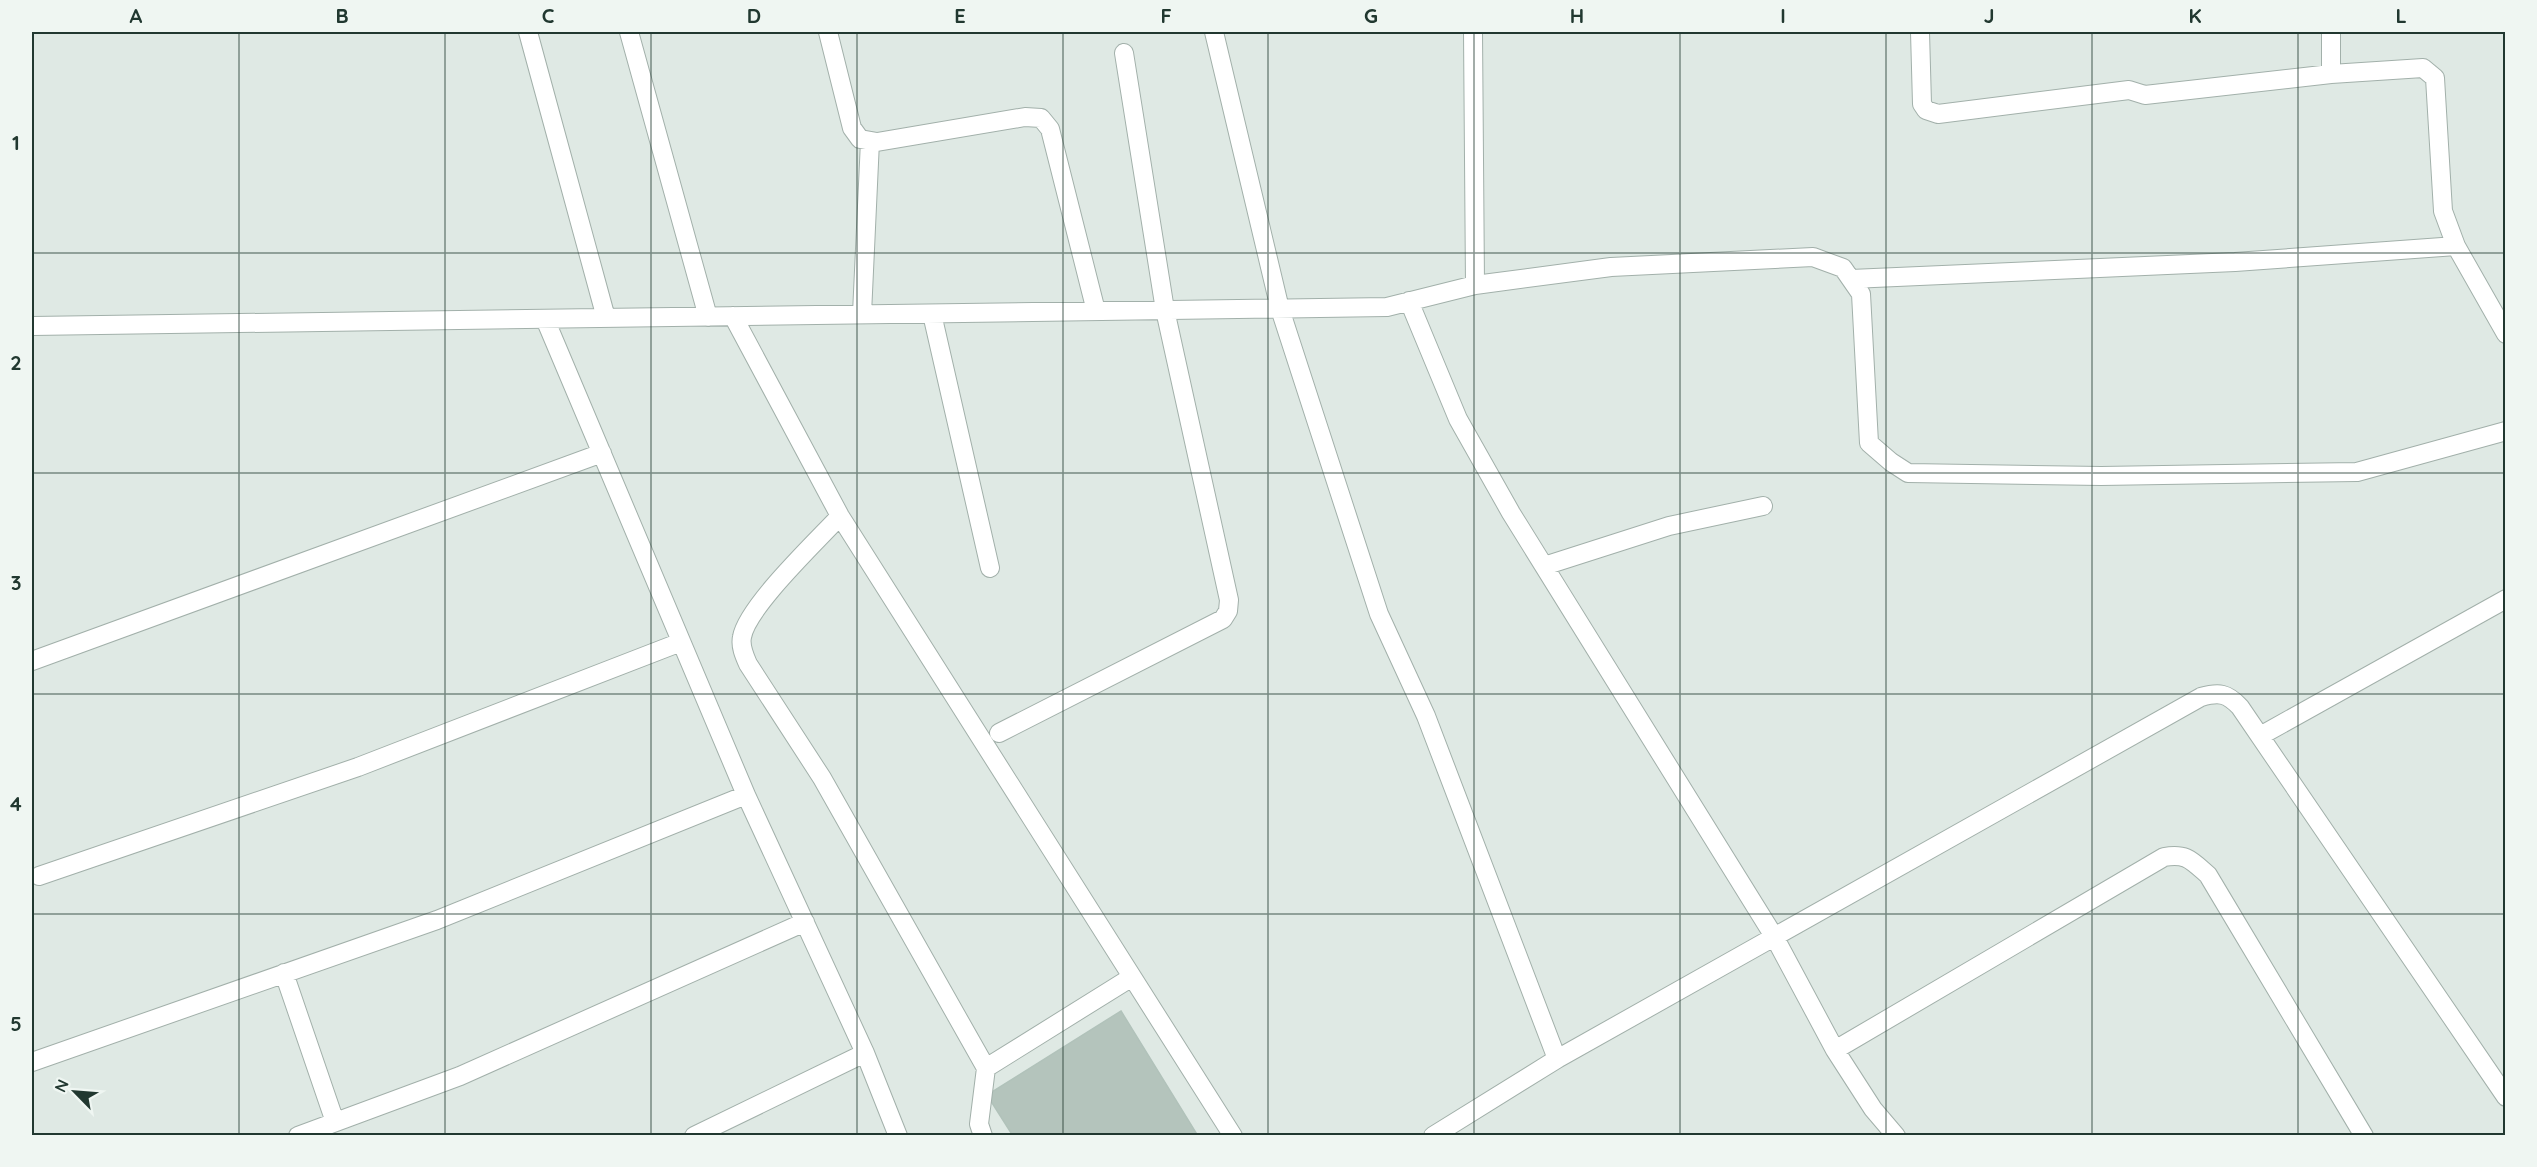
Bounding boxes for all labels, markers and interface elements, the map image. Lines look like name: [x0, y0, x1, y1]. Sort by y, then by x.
text: A: [130, 3, 143, 28]
text: B: [335, 3, 349, 28]
text: C: [542, 3, 555, 28]
text: D: [747, 3, 761, 28]
text: E: [954, 3, 966, 28]
text: F: [1160, 3, 1172, 28]
text: G: [1364, 3, 1378, 28]
text: H: [1570, 3, 1584, 28]
text: I: [1780, 3, 1786, 28]
text: J: [1983, 3, 1995, 28]
text: K: [2188, 3, 2202, 28]
text: L: [2395, 3, 2407, 28]
text: 1: [12, 130, 20, 155]
text: 2: [10, 350, 22, 375]
text: 3: [11, 570, 21, 595]
text: 4: [10, 791, 22, 816]
text: 5: [10, 1011, 22, 1036]
north arrow: [45, 1062, 105, 1122]
text: N: [50, 1076, 73, 1095]

